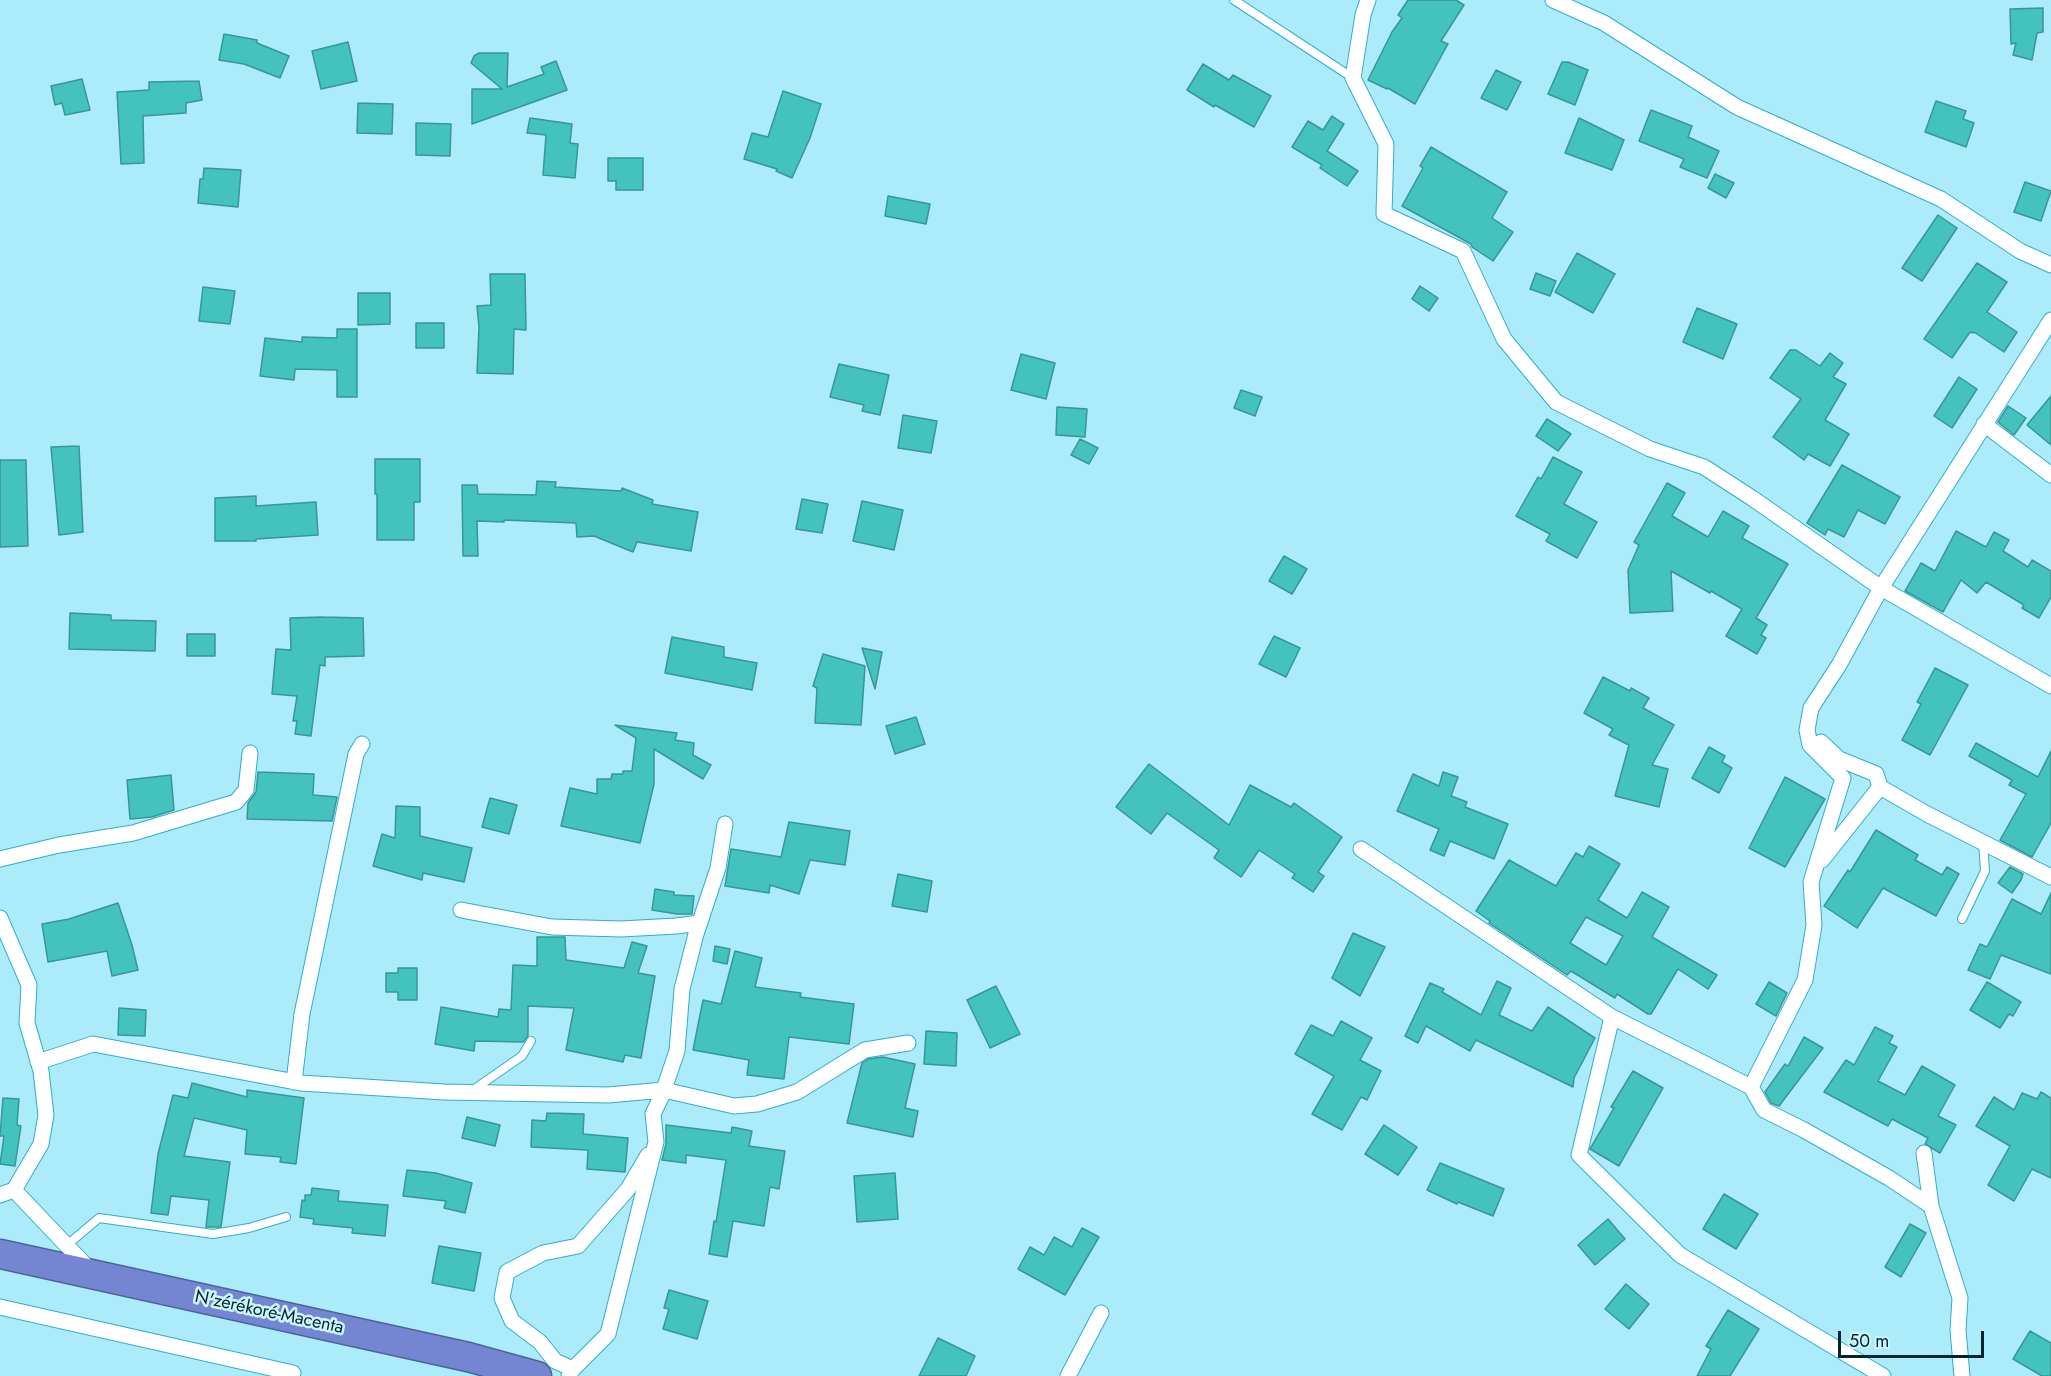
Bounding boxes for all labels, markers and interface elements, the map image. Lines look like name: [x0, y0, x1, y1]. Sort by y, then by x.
street label: N'zérékoré-Macenta: [193, 1287, 345, 1339]
scale bar: [1841, 1319, 1986, 1357]
text: 50 m: [1849, 1328, 1889, 1354]

